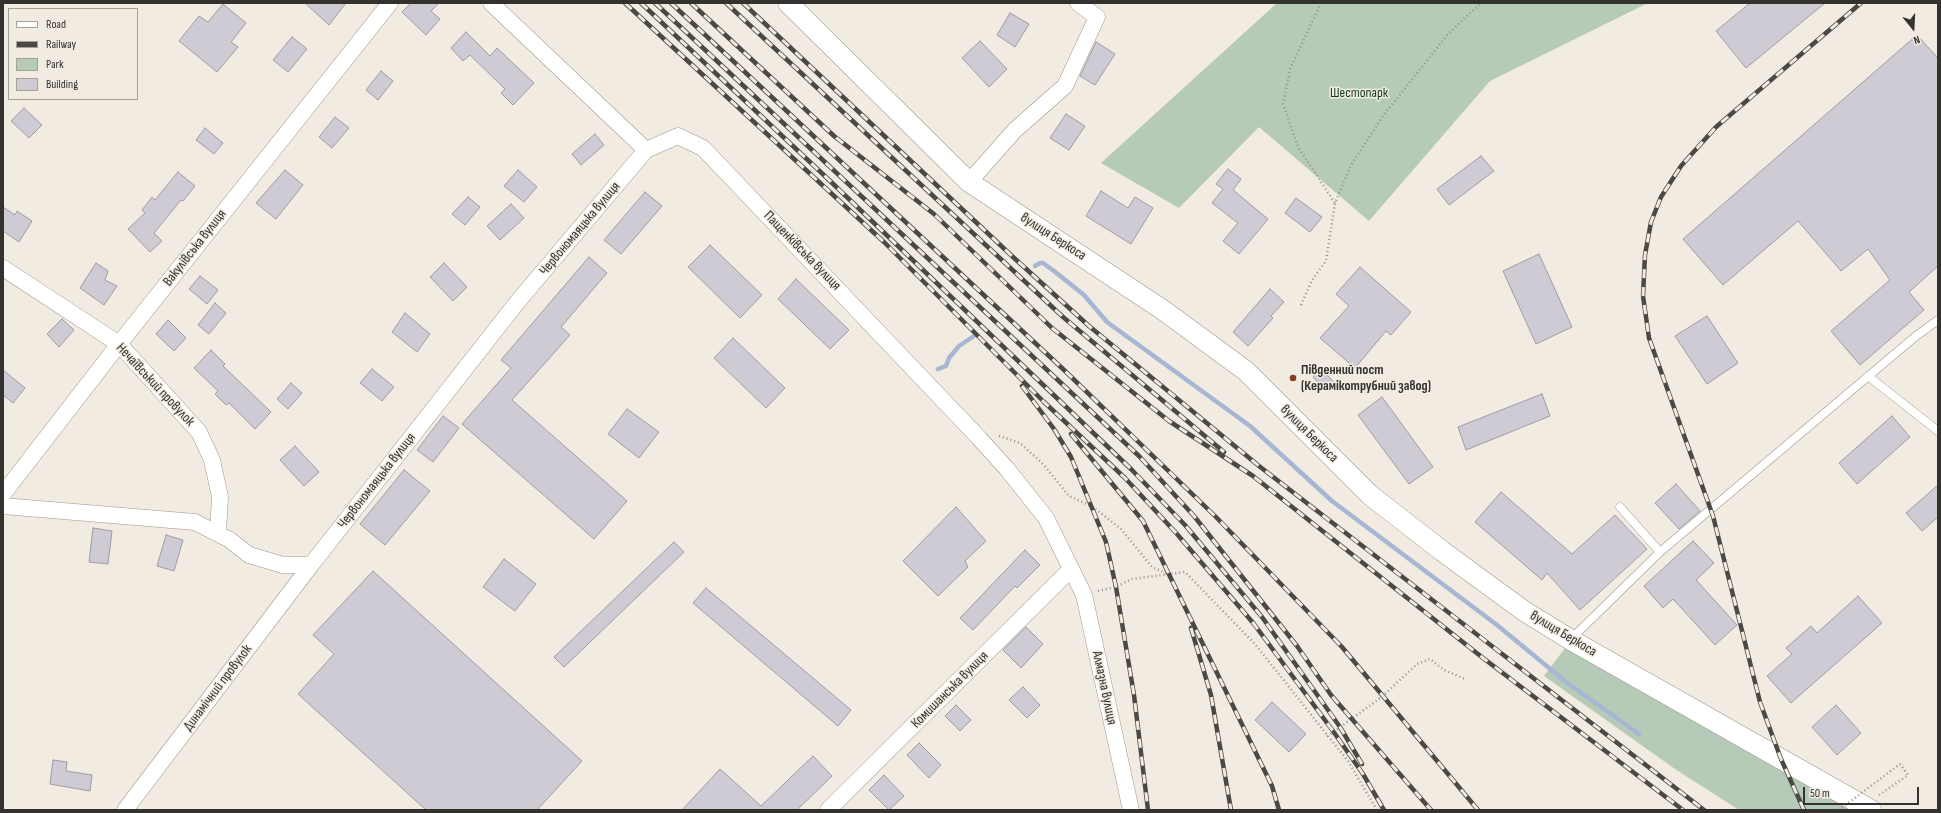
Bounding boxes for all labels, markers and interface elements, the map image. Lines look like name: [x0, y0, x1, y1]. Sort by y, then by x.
legend: [8, 8, 138, 100]
north arrow: [1893, 8, 1933, 48]
text: Road: [46, 17, 66, 32]
text: N: [1912, 33, 1922, 47]
text: Railway: [46, 37, 76, 52]
text: Park: [46, 57, 64, 72]
text: Building: [46, 77, 78, 92]
park label: Шестопарк: [1330, 85, 1388, 101]
street label: Червономаяцька вулиця: [536, 179, 624, 279]
street label: Вакулівська вулиця: [160, 206, 230, 290]
street label: Пащенківська вулиця: [760, 208, 844, 294]
street label: вулиця Беркоса: [1017, 210, 1089, 264]
street label: Нечаївський провулок: [112, 340, 198, 430]
place label: Південний пост (Керамікотрубний завод): [1301, 362, 1431, 394]
marker: Південний пост (Керамікотрубний завод): [1288, 373, 1298, 383]
street label: вулиця Беркоса: [1277, 402, 1341, 466]
street label: Червономаяцька вулиця: [334, 430, 420, 532]
street label: вулиця Беркоса: [1527, 608, 1599, 660]
street label: Динамічний провулок: [180, 642, 256, 734]
street label: Комишанська вулиця: [908, 648, 992, 732]
street label: Алмазна вулиця: [1088, 650, 1120, 726]
scale bar: [1805, 779, 1921, 805]
text: 50 m: [1810, 786, 1830, 801]

